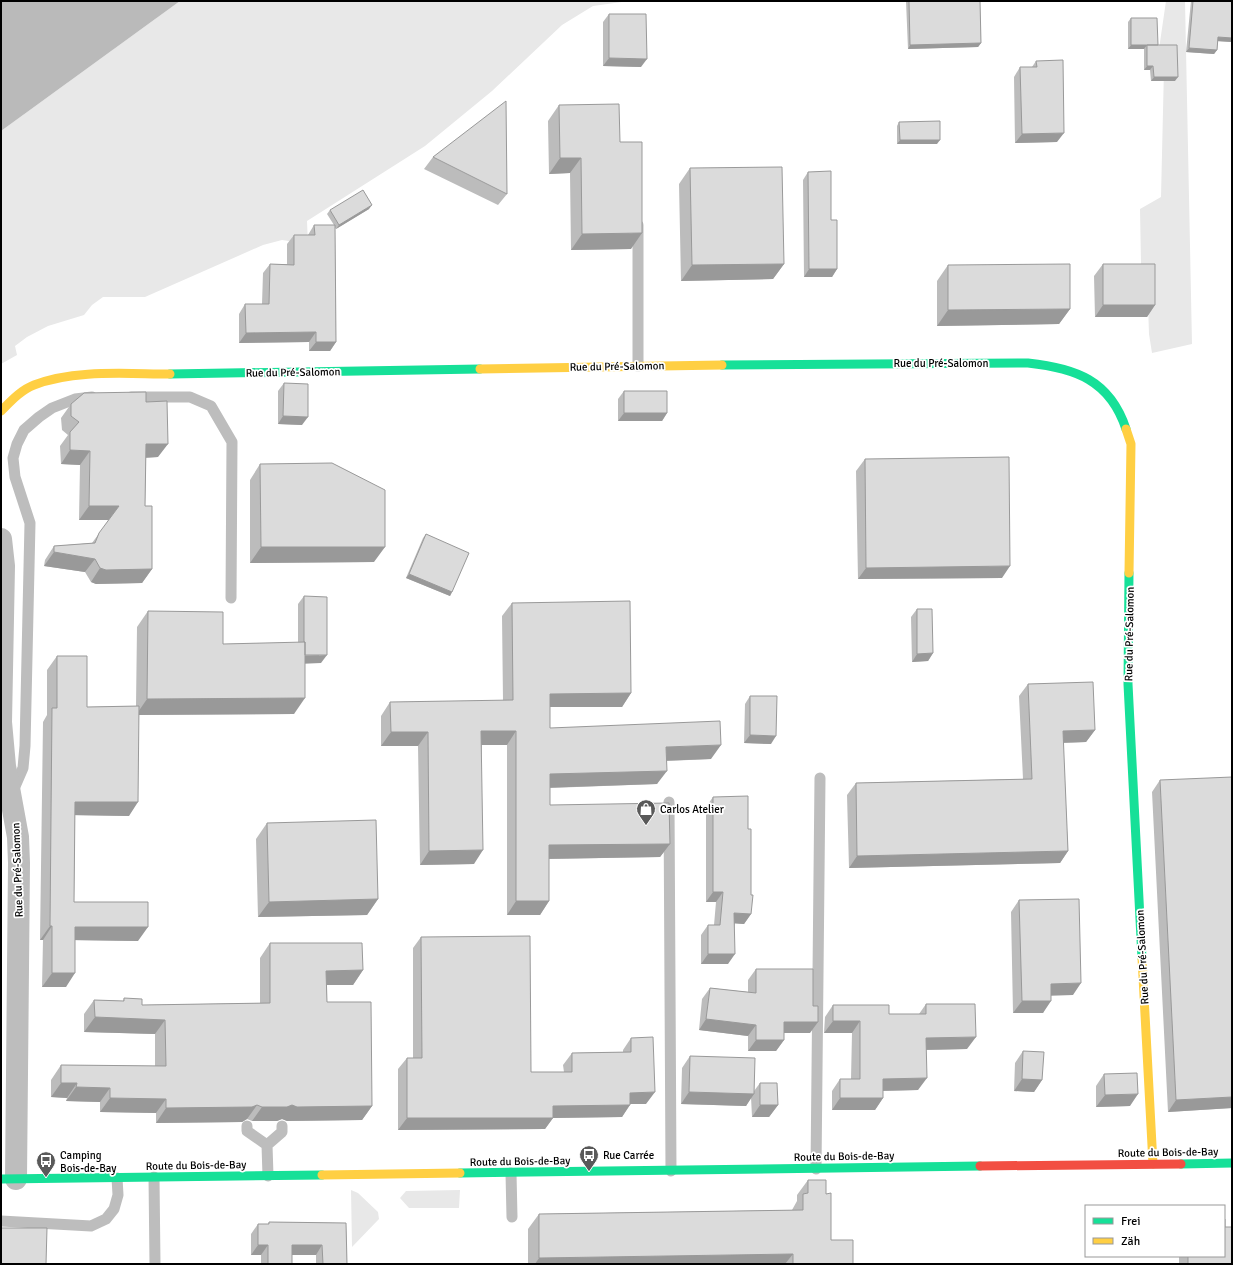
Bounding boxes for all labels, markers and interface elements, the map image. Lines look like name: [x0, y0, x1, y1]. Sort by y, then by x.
street label: Rue du Pré-Salomon: [894, 357, 988, 370]
street label: Rue du Pré-Salomon: [569, 359, 665, 374]
street label: Rue du Pré-Salomon: [245, 365, 341, 380]
street label: Rue du Pré-Salomon: [1122, 586, 1137, 682]
shop icon: Carlos Atelier: [635, 798, 657, 826]
place label: Carlos Atelier: [660, 803, 724, 816]
street label: Rue du Pré-Salomon: [9, 822, 26, 918]
street label: Rue du Pré-Salomon: [1134, 909, 1151, 1005]
bus stop icon: Rue Carrée: [578, 1144, 600, 1172]
street label: Route du Bois-de-Bay: [1118, 1145, 1219, 1160]
place label: Camping Bois-de-Bay: [60, 1149, 117, 1175]
place label: Rue Carrée: [603, 1149, 654, 1162]
street label: Route du Bois-de-Bay: [794, 1149, 895, 1164]
bus stop icon: Camping Bois-de-Bay: [35, 1150, 57, 1178]
street label: Route du Bois-de-Bay: [470, 1154, 571, 1169]
street label: Route du Bois-de-Bay: [146, 1158, 247, 1173]
legend: [1085, 1205, 1225, 1257]
text: Frei: [1121, 1214, 1140, 1229]
text: Zäh: [1121, 1234, 1140, 1249]

